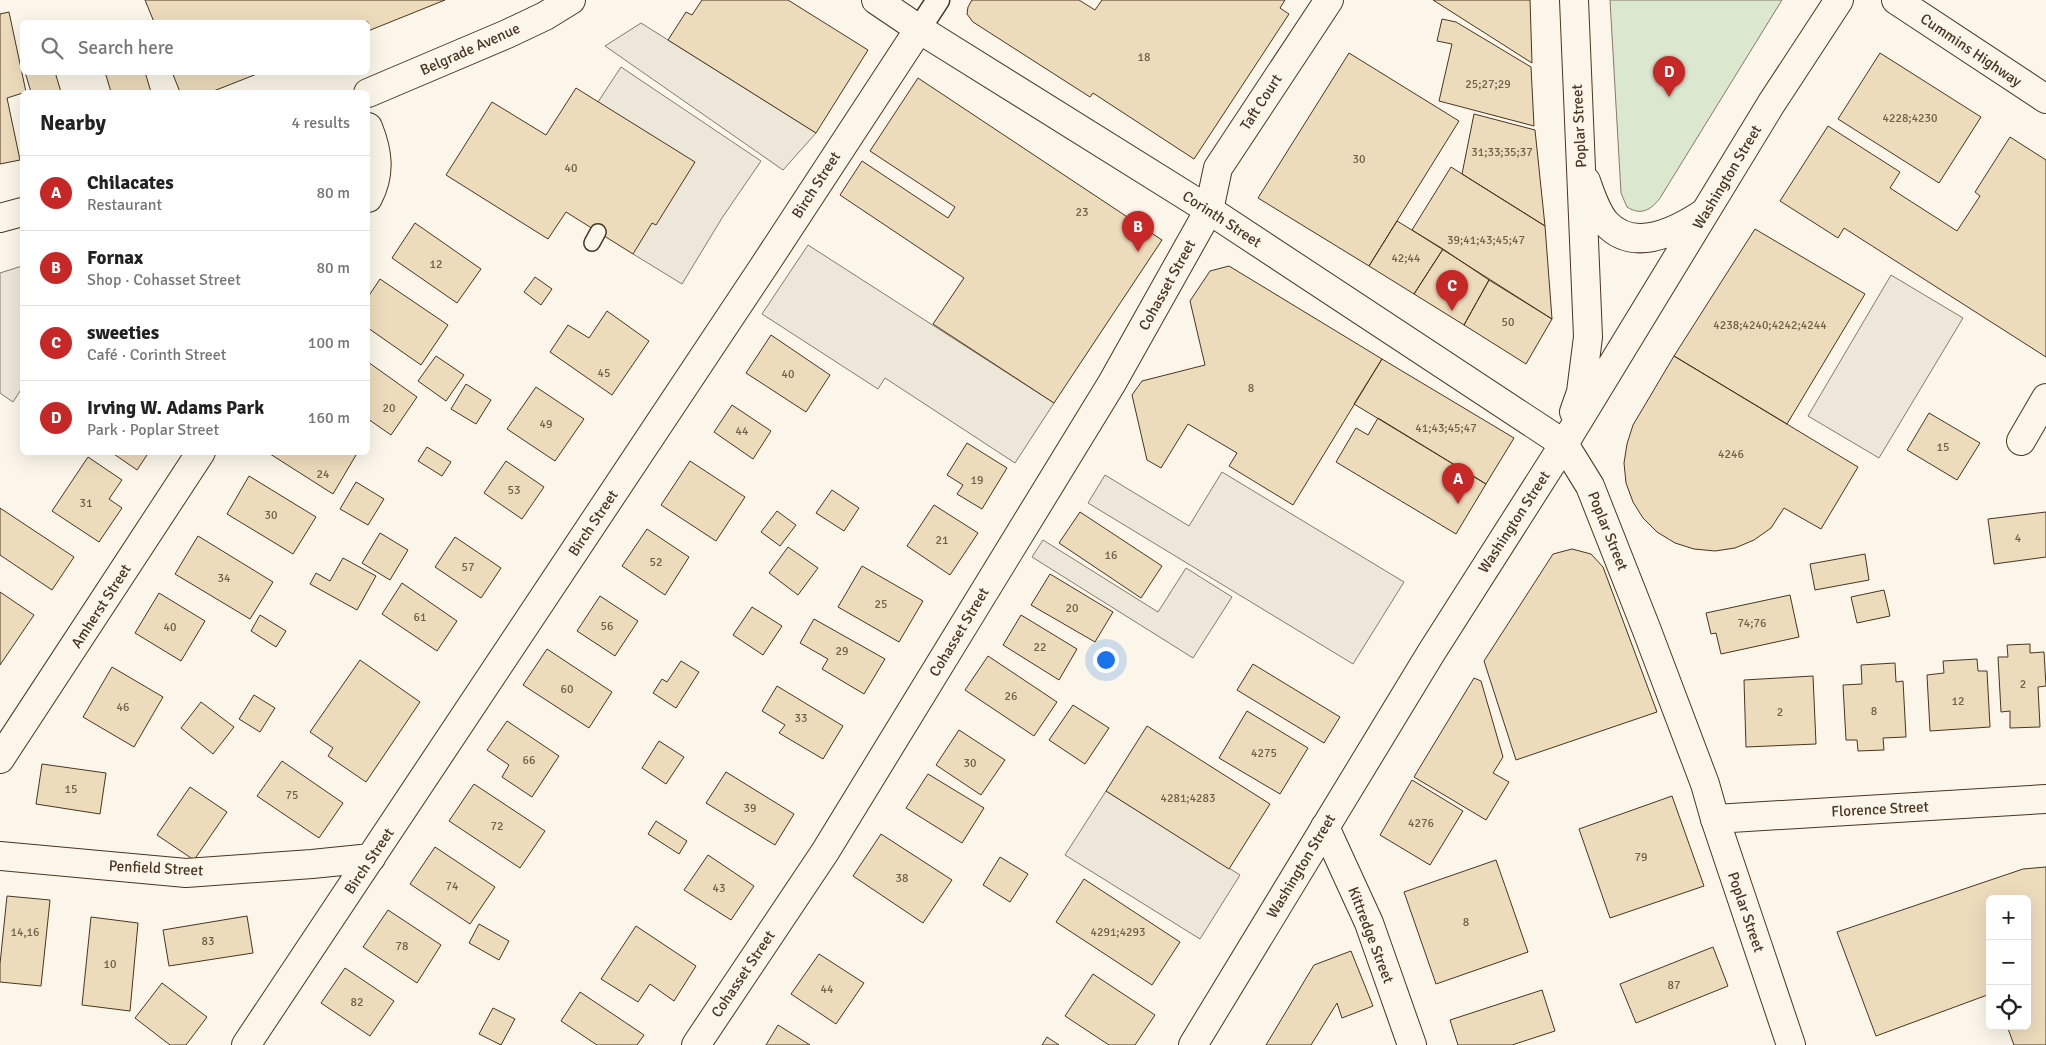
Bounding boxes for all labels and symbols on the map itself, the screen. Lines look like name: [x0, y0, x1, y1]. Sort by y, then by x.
street label: Cummins Highway: [1917, 9, 2025, 91]
street label: Belgrade Avenue: [417, 19, 523, 79]
house number: 18: [1138, 50, 1150, 65]
pin: D: [1653, 56, 1685, 97]
street label: Taft Court: [1236, 71, 1286, 133]
house number: 25;27;29: [1465, 77, 1511, 92]
street label: Poplar Street: [1568, 84, 1590, 168]
house number: 4228;4230: [1882, 111, 1938, 126]
street label: Washington Street: [1689, 122, 1765, 232]
house number: 31;33;35;37: [1471, 145, 1533, 160]
street label: Birch Street: [788, 148, 844, 222]
house number: 30: [1353, 152, 1365, 167]
house number: 40: [565, 161, 577, 176]
street label: Corinth Street: [1179, 187, 1265, 251]
house number: 23: [1076, 205, 1088, 220]
pin: B: [1122, 211, 1154, 252]
house number: 39;41;43;45;47: [1447, 233, 1525, 248]
street label: Cohasset Street: [1135, 237, 1199, 333]
house number: 42;44: [1391, 251, 1421, 266]
house number: 12: [430, 257, 442, 272]
pin: C: [1436, 270, 1468, 311]
house number: 50: [1502, 315, 1514, 330]
house number: 4238;4240;4242;4244: [1713, 318, 1827, 333]
house number: 45: [598, 366, 610, 381]
house number: 40: [782, 367, 794, 382]
house number: 8: [1248, 381, 1254, 396]
house number: 20: [383, 401, 395, 416]
house number: 49: [540, 417, 552, 432]
house number: 41;43;45;47: [1415, 421, 1477, 436]
house number: 44: [736, 424, 749, 439]
house number: 15: [1937, 440, 1949, 455]
house number: 4246: [1718, 447, 1744, 462]
pin: A: [1442, 463, 1474, 504]
house number: 24: [317, 467, 330, 482]
street label: Washington Street: [1474, 468, 1554, 576]
house number: 19: [971, 473, 983, 488]
house number: 53: [508, 483, 520, 498]
street label: Birch Street: [564, 486, 622, 560]
street label: Poplar Street: [1584, 489, 1632, 573]
house number: 31: [80, 496, 92, 511]
house number: 30: [265, 508, 277, 523]
house number: 4: [2015, 531, 2022, 546]
house number: 21: [936, 533, 948, 548]
house number: 16: [1105, 548, 1117, 563]
house number: 52: [650, 555, 662, 570]
house number: 57: [462, 560, 474, 575]
street label: Amherst Street: [67, 561, 135, 651]
house number: 34: [218, 571, 231, 586]
street label: Cohasset Street: [925, 584, 993, 680]
house number: 25: [875, 597, 887, 612]
house number: 20: [1066, 601, 1078, 616]
house number: 61: [414, 610, 426, 625]
house number: 74;76: [1737, 616, 1767, 631]
house number: 56: [601, 619, 613, 634]
house number: 40: [164, 620, 176, 635]
house number: 22: [1034, 640, 1046, 655]
house number: 29: [836, 644, 848, 659]
your location: [1093, 647, 1119, 673]
house number: 2: [2020, 677, 2026, 692]
house number: 60: [561, 682, 573, 697]
house number: 26: [1005, 689, 1017, 704]
house number: 12: [1952, 694, 1964, 709]
house number: 46: [117, 700, 129, 715]
house number: 8: [1871, 704, 1877, 719]
house number: 2: [1777, 705, 1783, 720]
house number: 33: [795, 711, 807, 726]
house number: 4275: [1251, 746, 1277, 761]
house number: 66: [523, 753, 535, 768]
house number: 30: [964, 756, 976, 771]
house number: 15: [65, 782, 77, 797]
house number: 75: [286, 788, 298, 803]
house number: 4281;4283: [1160, 791, 1216, 806]
street label: Florence Street: [1831, 797, 1929, 821]
house number: 39: [744, 801, 756, 816]
street label: Washington Street: [1263, 811, 1339, 921]
house number: 4276: [1408, 816, 1434, 831]
house number: 72: [491, 819, 503, 834]
street label: Birch Street: [340, 824, 398, 898]
house number: 79: [1635, 850, 1647, 865]
street label: Penfield Street: [108, 857, 204, 879]
street label: Poplar Street: [1724, 869, 1768, 955]
house number: 38: [896, 871, 908, 886]
house number: 74: [446, 879, 459, 894]
house number: 43: [713, 881, 725, 896]
street label: Kittredge Street: [1344, 884, 1398, 986]
house number: 8: [1463, 915, 1469, 930]
house number: 14,16: [10, 925, 40, 940]
house number: 4291;4293: [1090, 925, 1146, 940]
street label: Cohasset Street: [707, 927, 779, 1021]
house number: 83: [202, 934, 214, 949]
house number: 78: [396, 939, 408, 954]
house number: 10: [104, 957, 116, 972]
house number: 87: [1668, 978, 1680, 993]
house number: 44: [821, 982, 834, 997]
house number: 82: [351, 995, 363, 1010]

